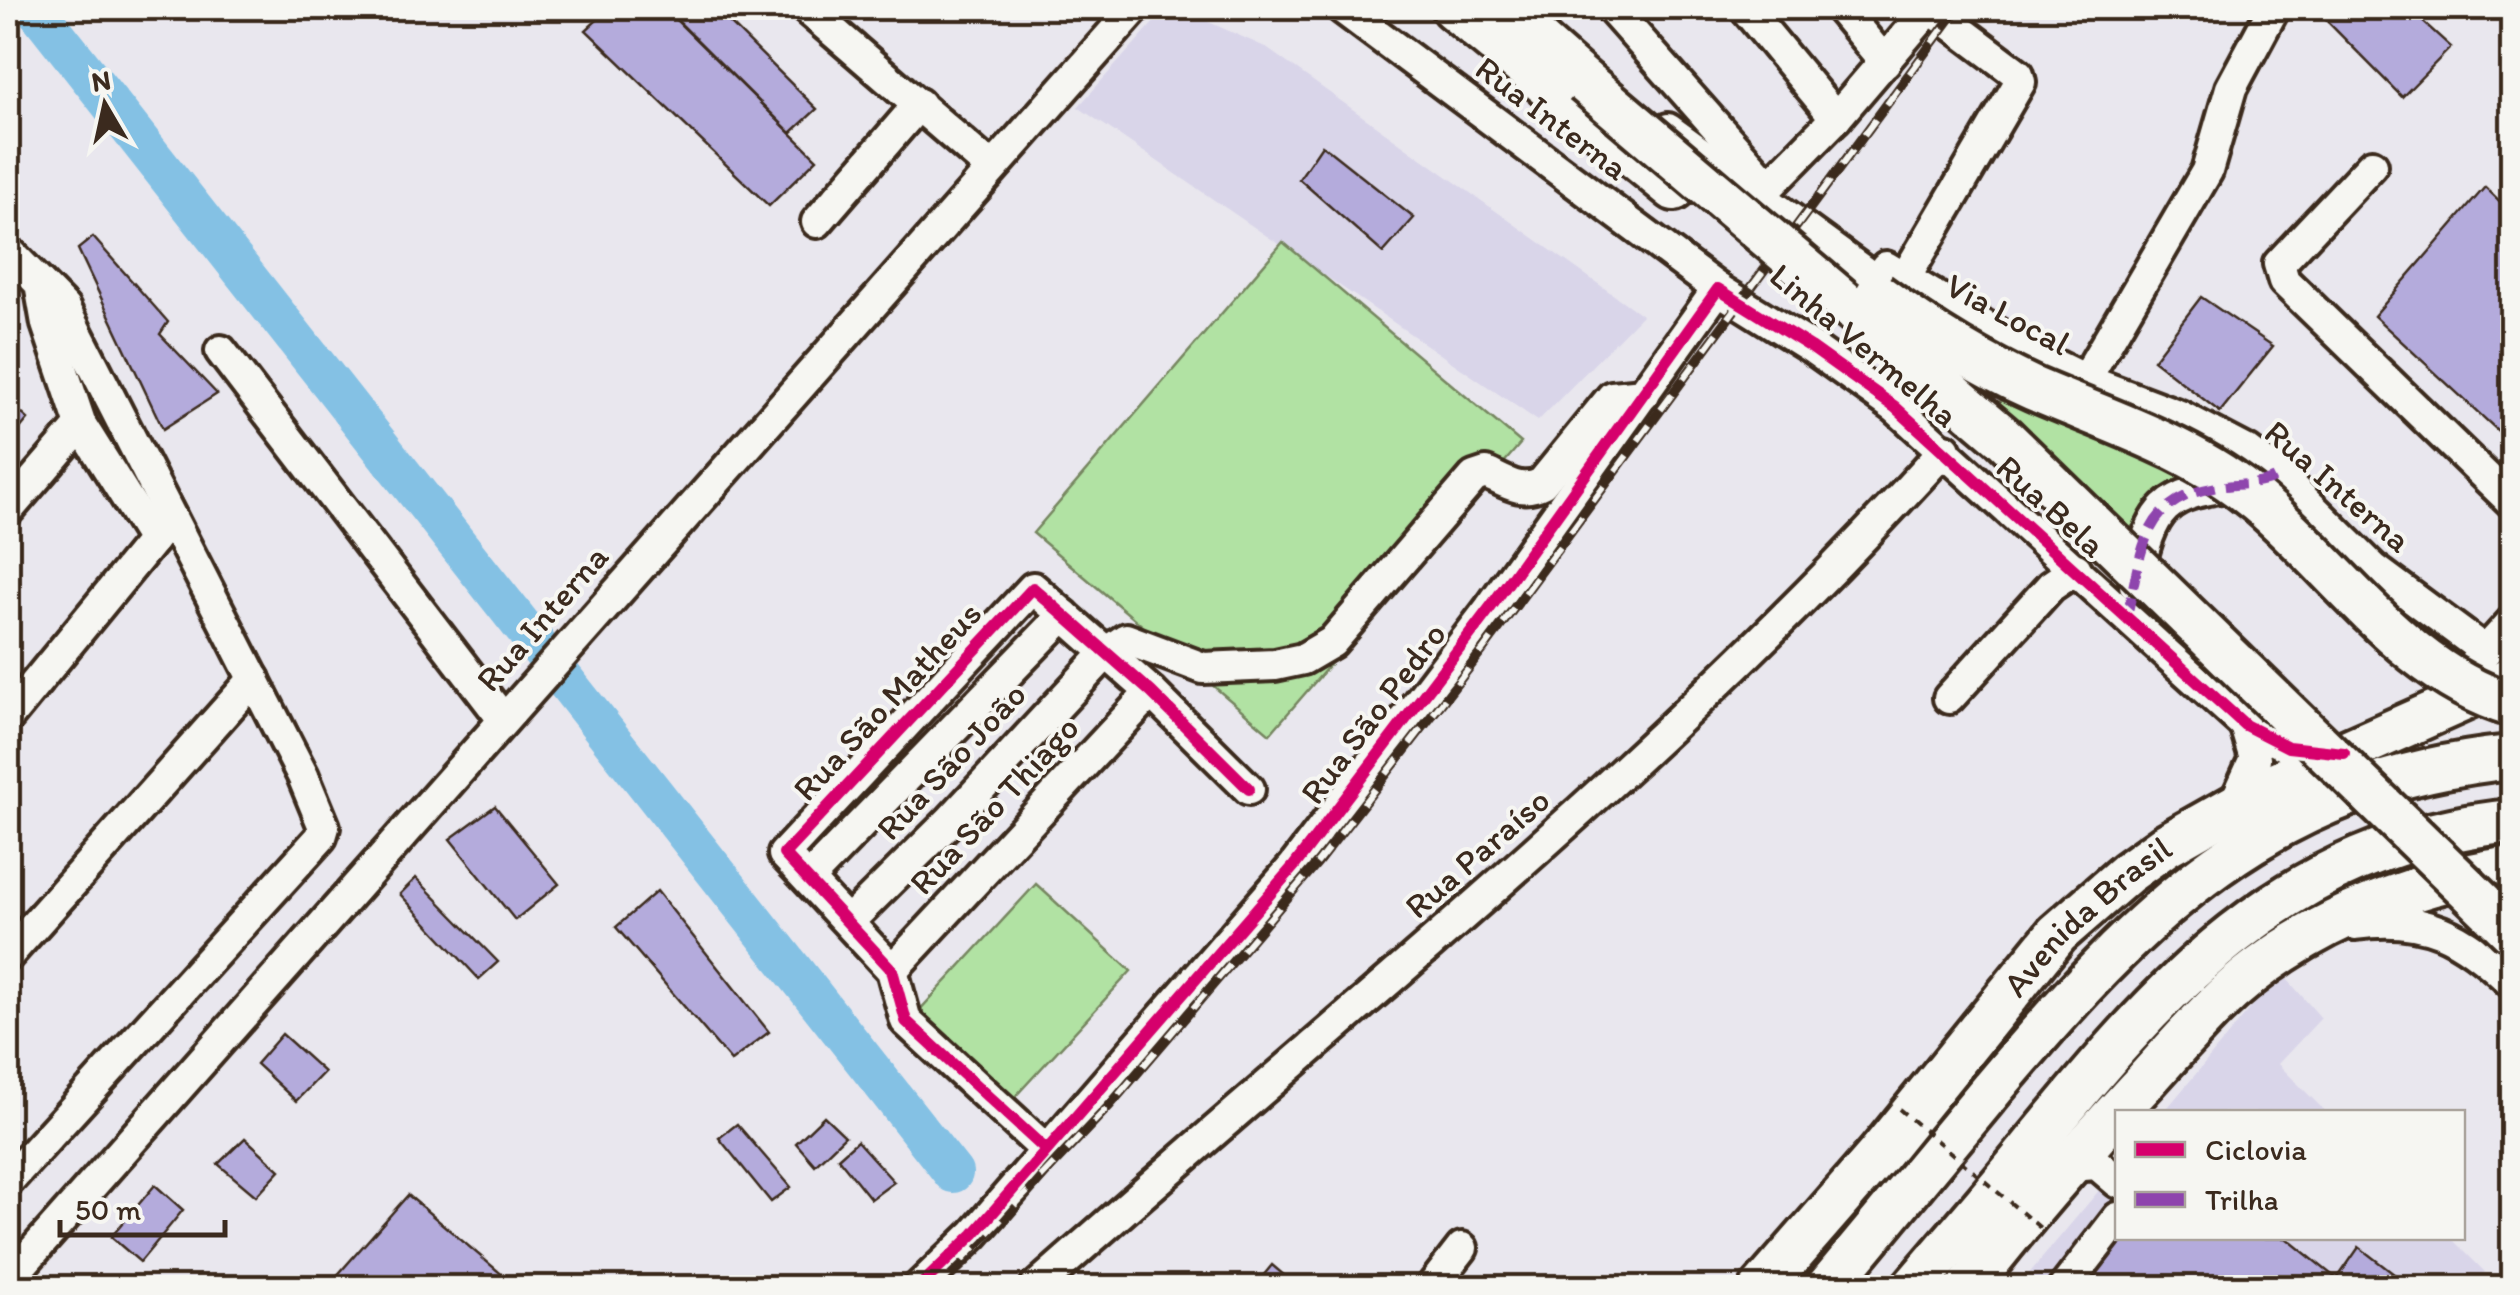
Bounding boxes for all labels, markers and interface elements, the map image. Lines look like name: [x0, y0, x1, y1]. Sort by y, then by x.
street label: Rua Interna: [1467, 47, 1637, 189]
north arrow: [55, 55, 155, 155]
text: N: [89, 62, 113, 99]
street label: Linha Vermelha: [1761, 254, 1967, 436]
street label: Via Local: [1939, 264, 2077, 364]
street label: Rua Interna: [2256, 411, 2420, 561]
street label: Rua Bela: [1988, 446, 2114, 566]
street label: Rua Interna: [467, 536, 617, 700]
street label: Rua São Matheus: [784, 593, 990, 809]
street label: Rua São Pedro: [1291, 614, 1455, 812]
street label: Rua São João: [867, 673, 1035, 849]
street label: Rua São Thiago: [900, 707, 1088, 903]
street label: Rua Paraíso: [1396, 779, 1558, 927]
street label: Avenida Brasil: [1994, 827, 2180, 1005]
legend: [2115, 1110, 2465, 1240]
text: Ciclovia: [2205, 1131, 2307, 1168]
scale bar: [60, 1175, 225, 1237]
text: Trilha: [2205, 1181, 2279, 1218]
text: 50 m: [75, 1191, 141, 1228]

